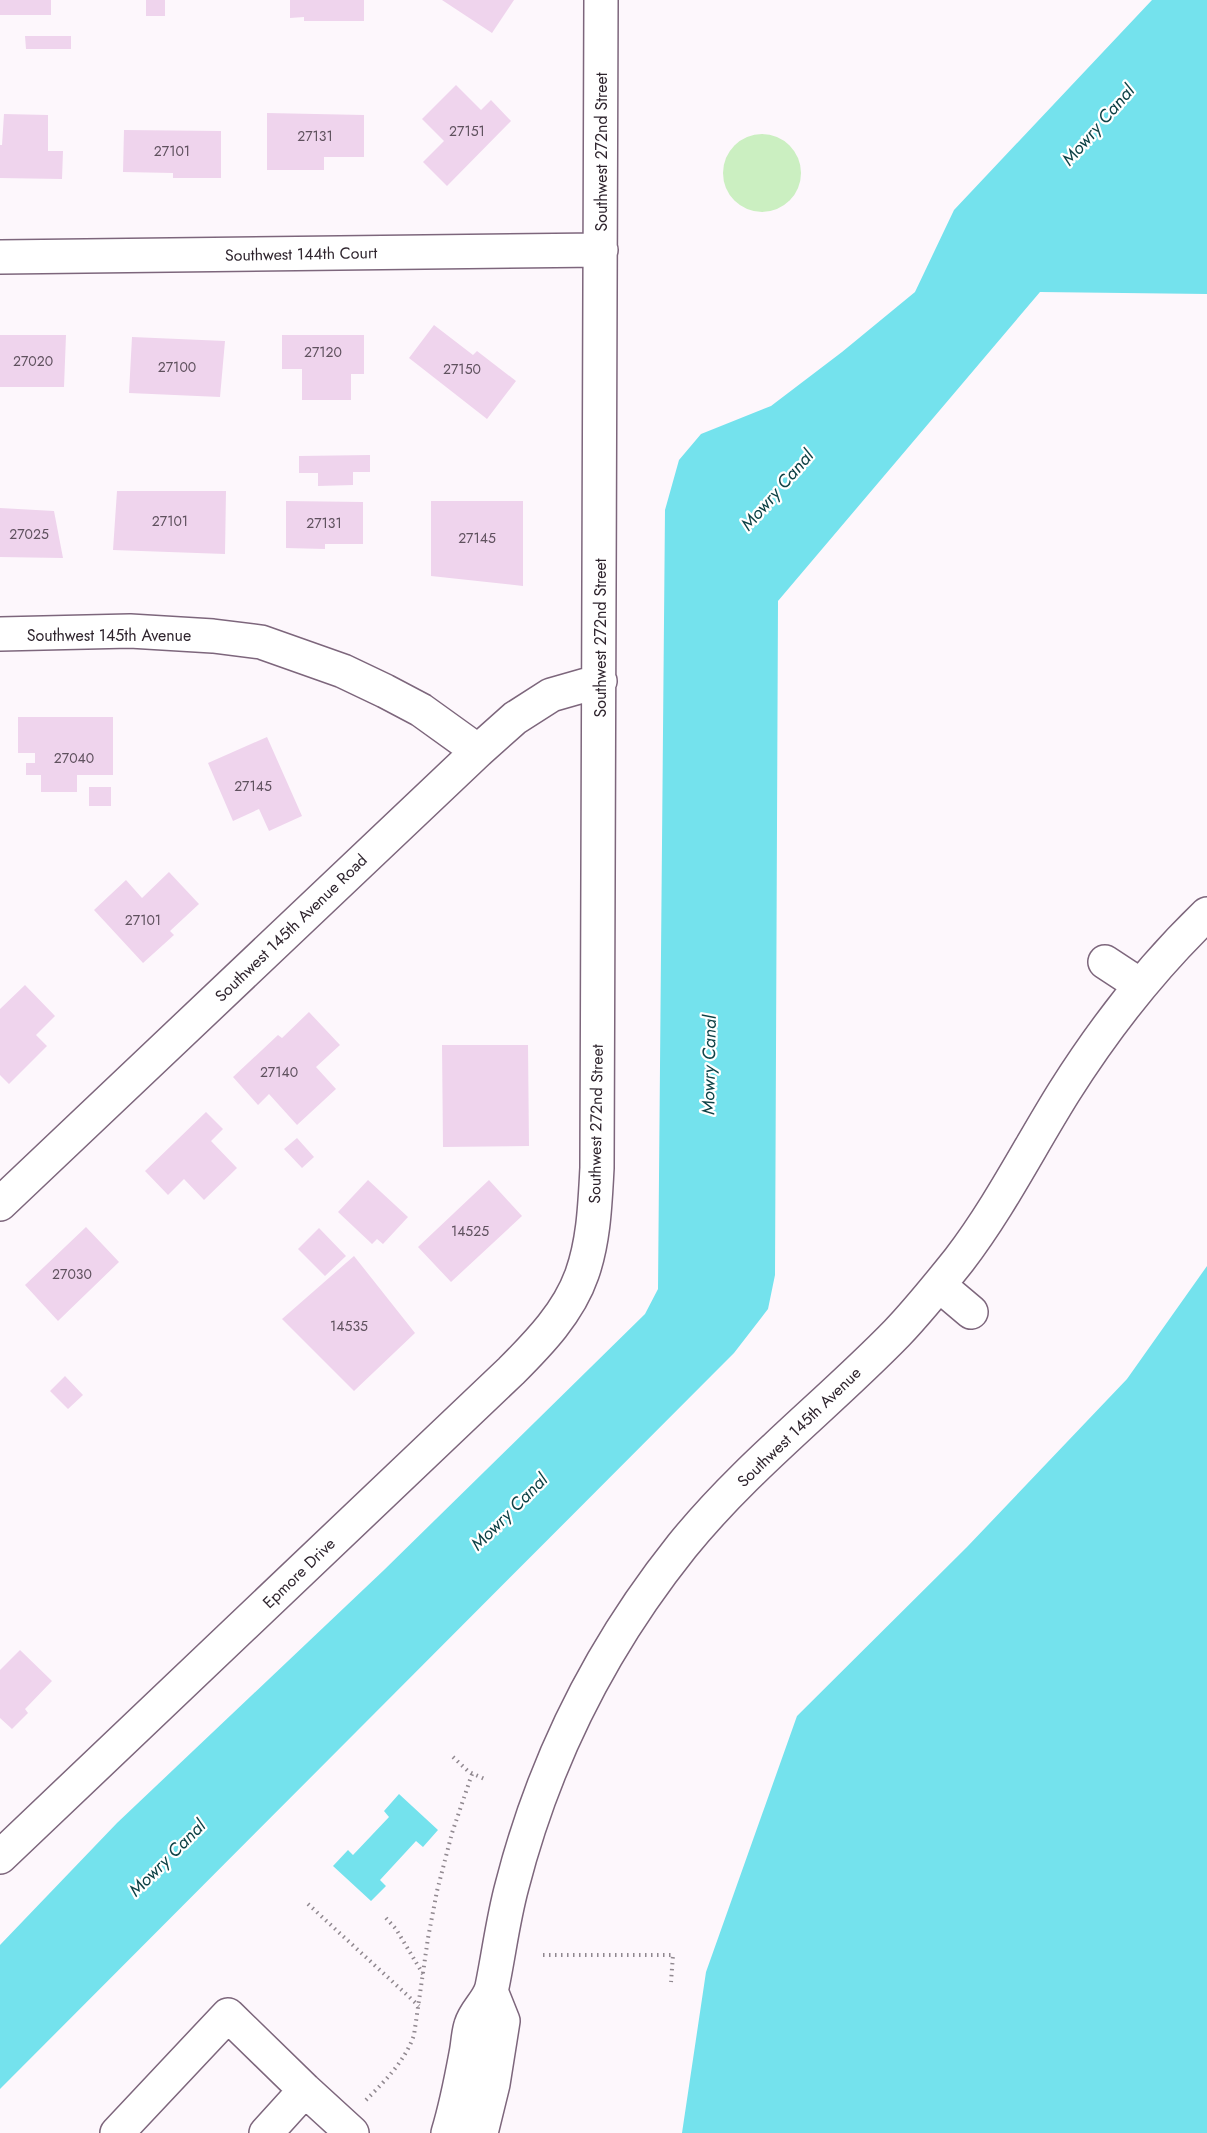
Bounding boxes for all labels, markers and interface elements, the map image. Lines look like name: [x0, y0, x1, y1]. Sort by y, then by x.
street label: Southwest 272nd Street: [590, 72, 613, 232]
water label: Mowry Canal: [1055, 78, 1141, 171]
house number: 27151: [449, 121, 485, 141]
house number: 27131: [297, 126, 333, 146]
house number: 27101: [154, 141, 190, 161]
street label: Southwest 144th Court: [225, 241, 378, 267]
house number: 27120: [304, 342, 342, 362]
house number: 27020: [13, 351, 53, 371]
house number: 27100: [158, 357, 196, 377]
house number: 27150: [443, 359, 481, 379]
water label: Mowry Canal: [734, 443, 820, 536]
house number: 27101: [152, 511, 188, 531]
house number: 27131: [306, 513, 342, 533]
house number: 27025: [9, 524, 49, 544]
house number: 27145: [458, 528, 496, 548]
street label: Southwest 272nd Street: [589, 558, 612, 718]
street label: Southwest 145th Avenue: [27, 624, 191, 647]
house number: 27040: [54, 748, 94, 768]
house number: 27145: [234, 776, 272, 796]
street label: Southwest 145th Avenue Road: [210, 849, 372, 1007]
house number: 27101: [125, 910, 161, 930]
water label: Mowry Canal: [695, 1014, 723, 1115]
street label: Southwest 272nd Street: [583, 1044, 609, 1204]
house number: 27140: [260, 1062, 298, 1082]
house number: 14525: [451, 1221, 489, 1241]
house number: 27030: [52, 1264, 92, 1284]
house number: 14535: [330, 1316, 368, 1336]
street label: Southwest 145th Avenue: [732, 1362, 866, 1492]
water label: Mowry Canal: [464, 1467, 554, 1557]
street label: Epmore Drive: [258, 1532, 340, 1614]
water label: Mowry Canal: [122, 1813, 212, 1903]

